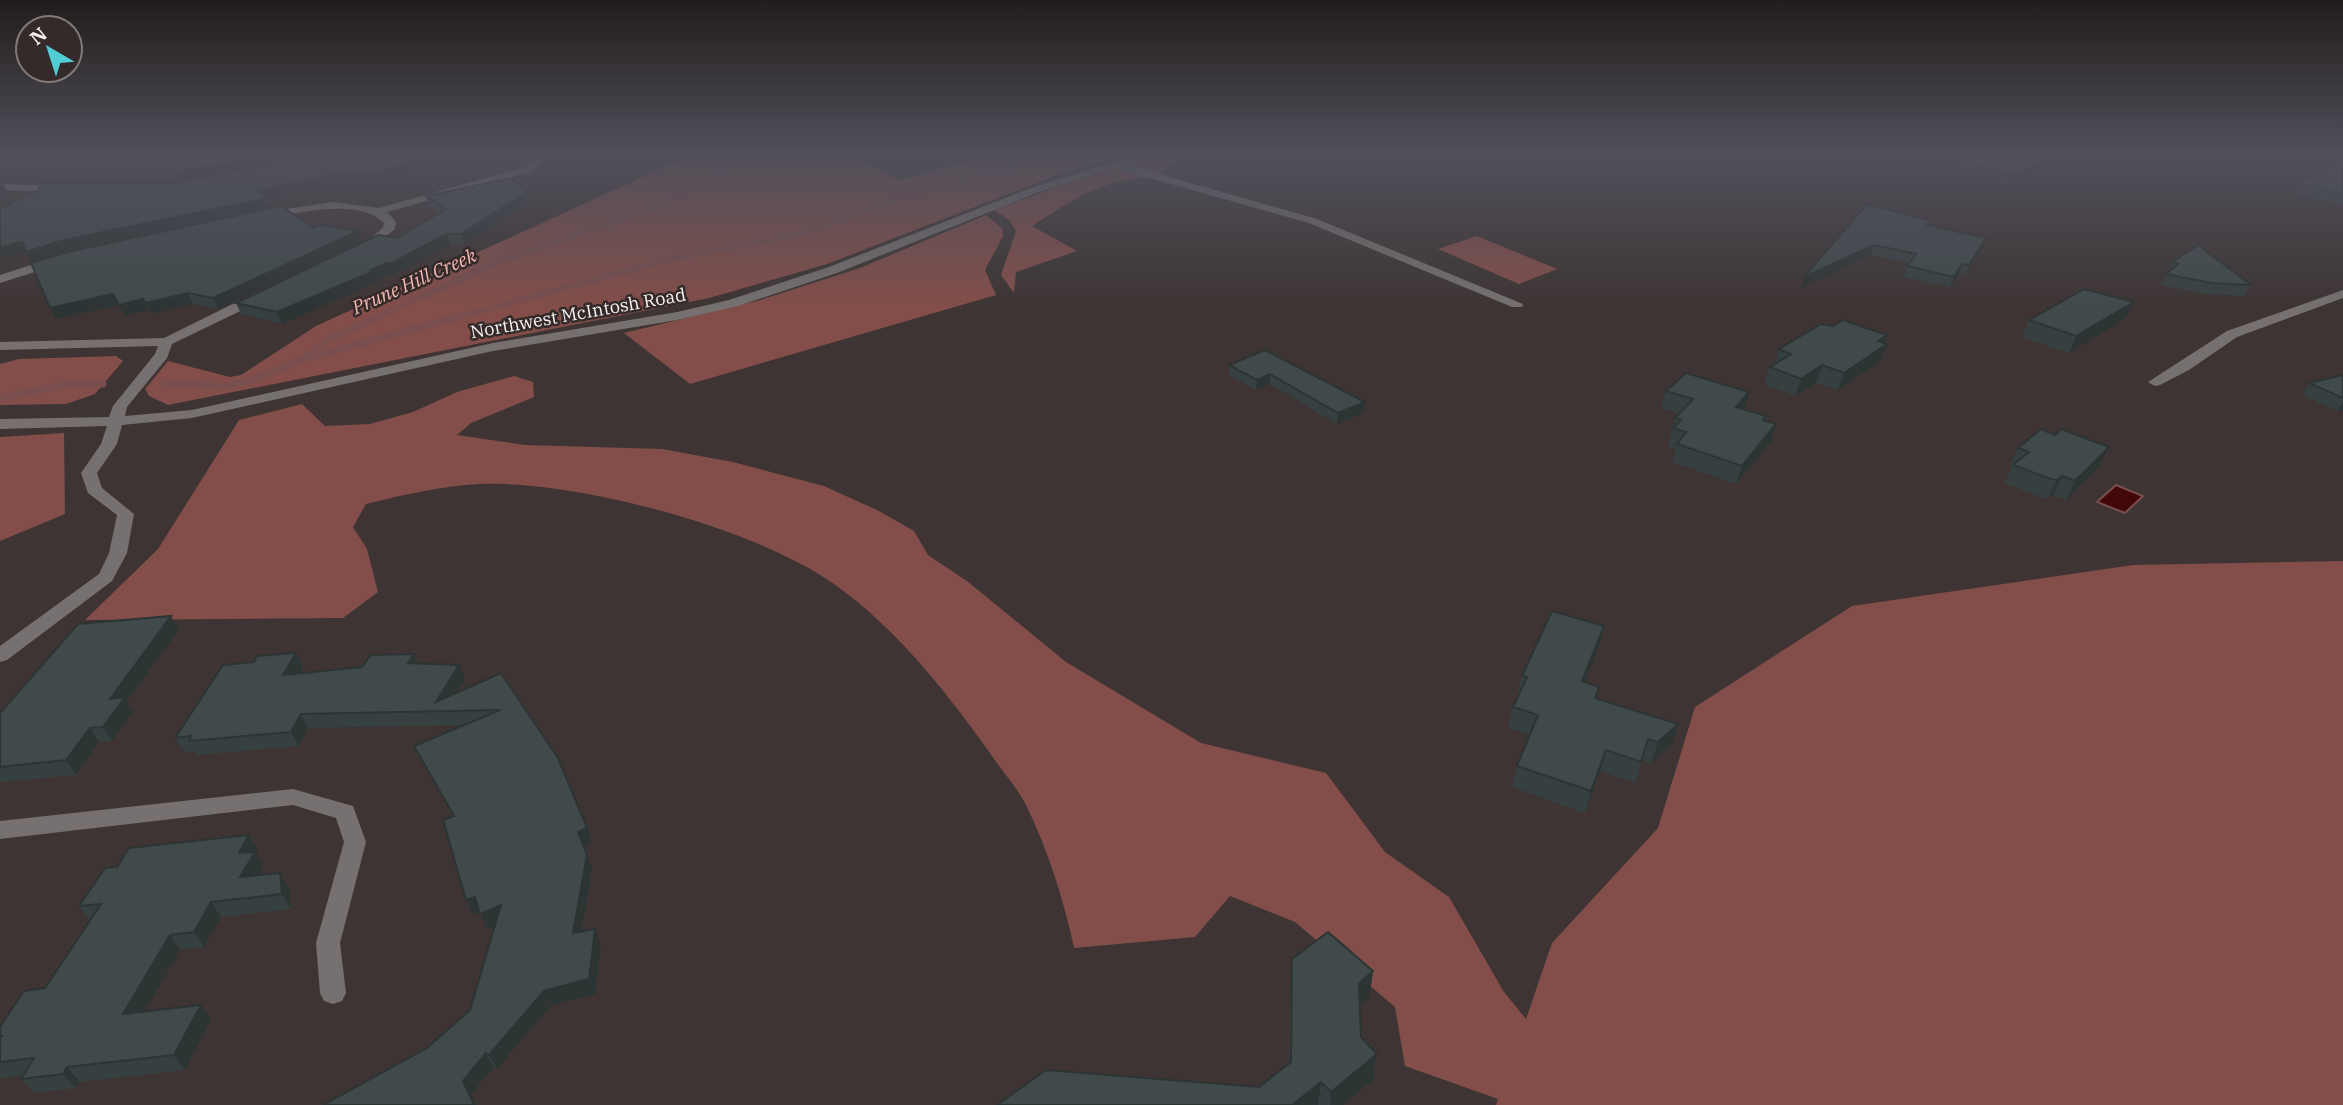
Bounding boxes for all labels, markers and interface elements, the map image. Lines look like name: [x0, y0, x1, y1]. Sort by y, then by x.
north arrow: [14, 14, 84, 84]
text: N: [25, 22, 52, 50]
water label: Prune Hill Creek: [347, 242, 481, 320]
street label: Northwest McIntosh Road: [468, 283, 688, 343]

